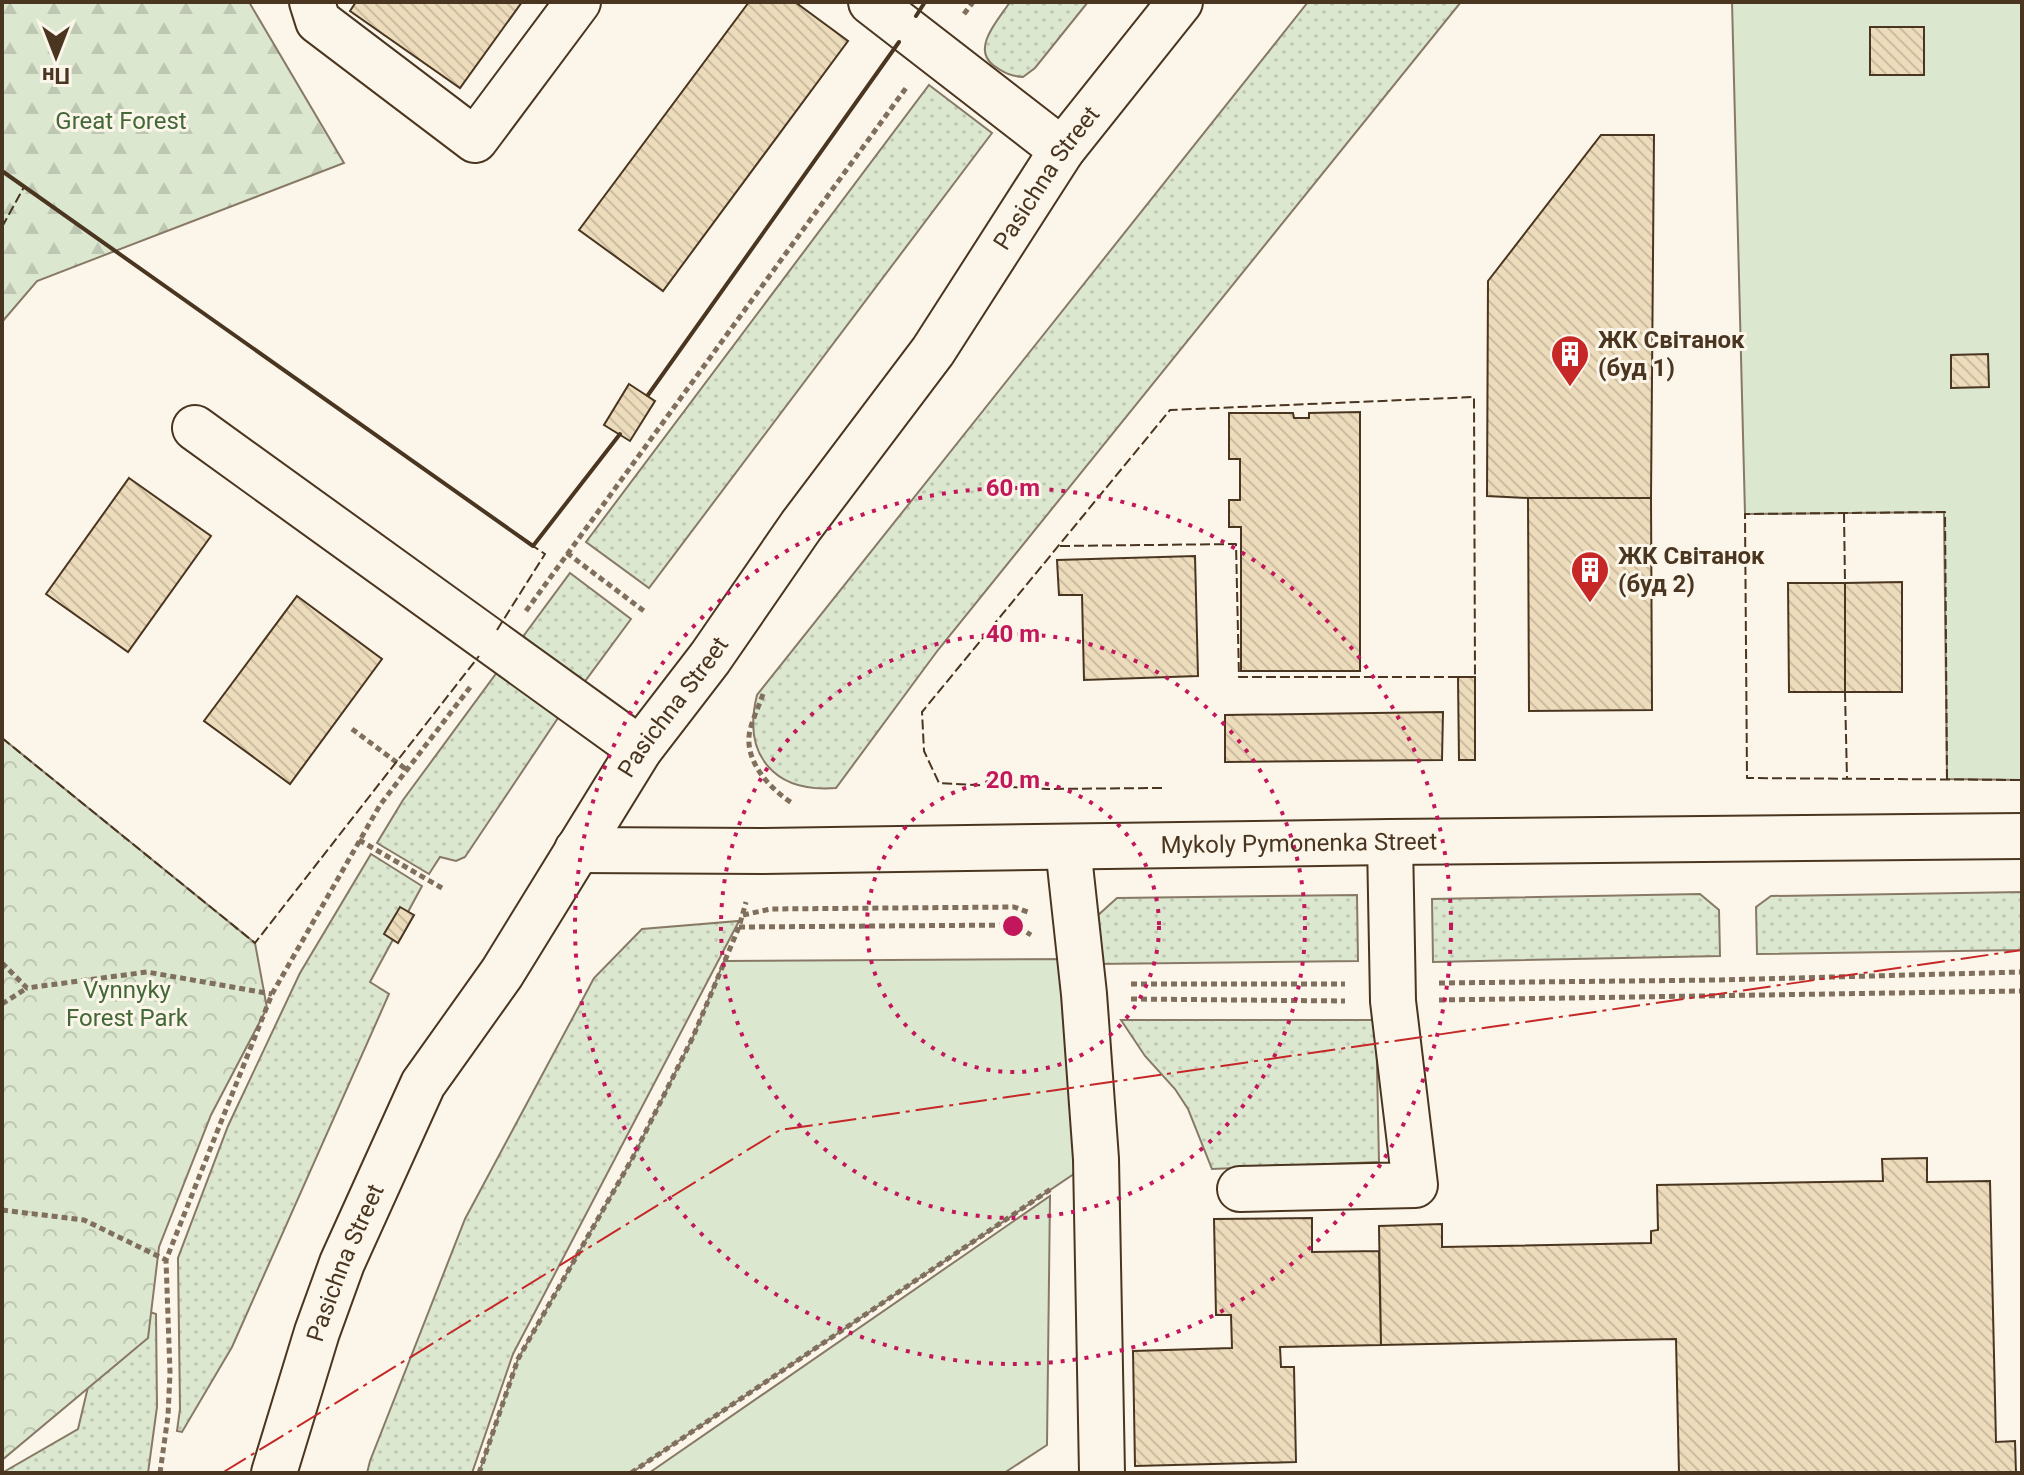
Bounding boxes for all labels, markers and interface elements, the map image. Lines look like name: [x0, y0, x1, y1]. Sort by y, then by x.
north arrow: [16, 16, 96, 96]
text: Пн: [42, 63, 70, 88]
street label: Pasichna Street: [988, 100, 1106, 255]
park label: Great Forest: [55, 107, 187, 135]
place label: ЖК Світанок (буд 1): [1598, 326, 1745, 382]
building icon: ЖК Світанок (буд 1): [1549, 333, 1591, 388]
text: 60 m: [986, 474, 1040, 502]
place label: ЖК Світанок (буд 2): [1618, 542, 1765, 598]
building icon: ЖК Світанок (буд 2): [1569, 549, 1611, 604]
text: 40 m: [986, 620, 1040, 648]
street label: Pasichna Street: [612, 631, 734, 782]
text: 20 m: [986, 766, 1040, 794]
street label: Mykoly Pymonenka Street: [1160, 828, 1437, 859]
centre of rings: [999, 912, 1027, 940]
park label: Vynnyky Forest Park: [66, 976, 189, 1032]
street label: Pasichna Street: [301, 1180, 390, 1345]

